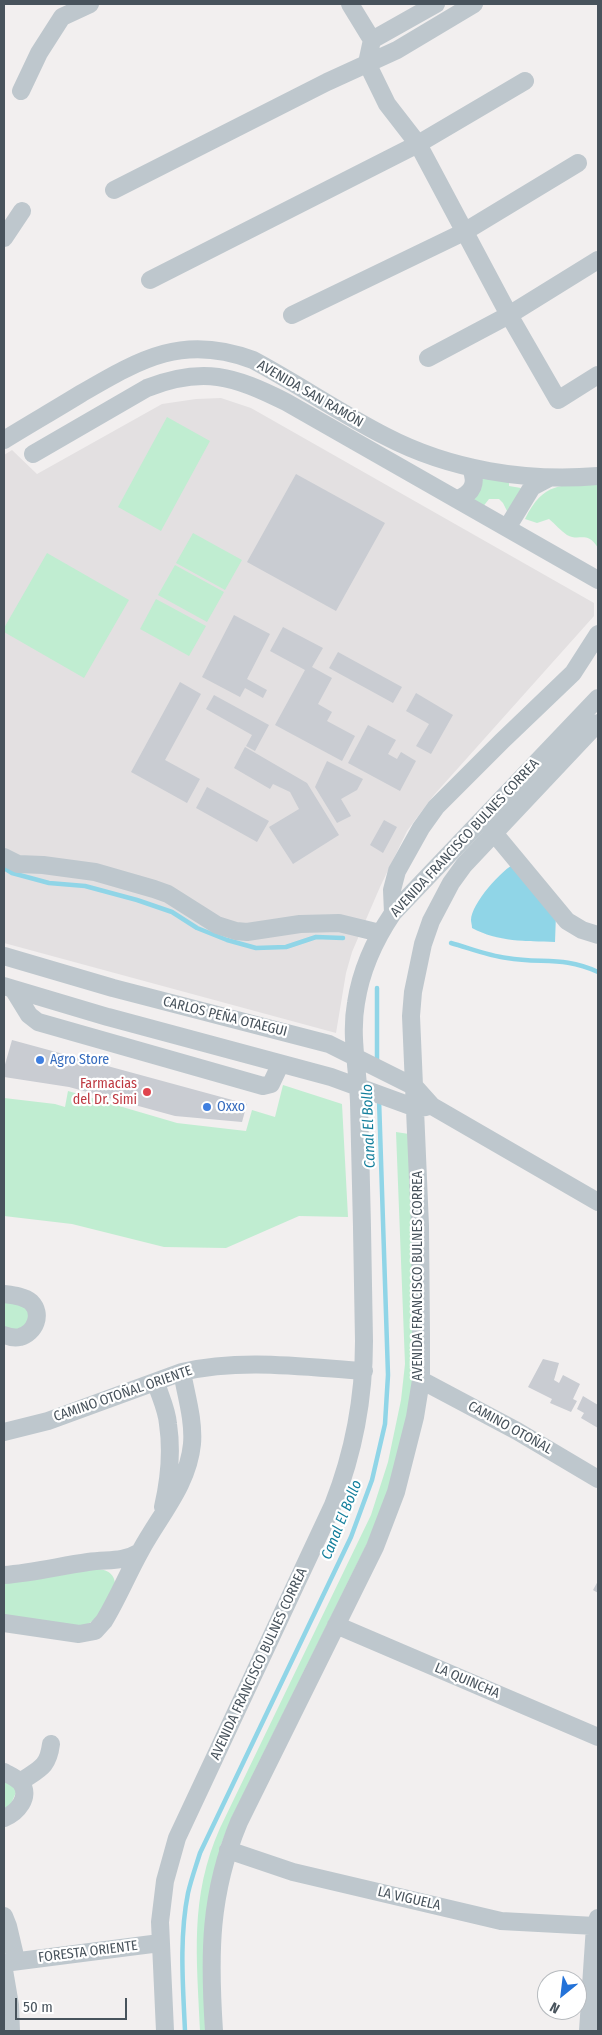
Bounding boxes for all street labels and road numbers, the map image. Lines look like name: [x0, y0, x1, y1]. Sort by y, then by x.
street label: AVENIDA SAN RAMÓN: [254, 357, 366, 431]
street label: AVENIDA FRANCISCO BULNES CORREA: [387, 755, 543, 921]
street label: CARLOS PEÑA OTAEGUI: [161, 993, 289, 1041]
street label: AVENIDA FRANCISCO BULNES CORREA: [410, 1171, 426, 1381]
street label: CAMINO OTOÑAL ORIENTE: [52, 1362, 194, 1426]
street label: CAMINO OTOÑAL: [465, 1398, 555, 1458]
street label: AVENIDA FRANCISCO BULNES CORREA: [207, 1565, 311, 1763]
street label: LA QUINCHA: [432, 1660, 502, 1702]
street label: LA VIGUELA: [376, 1884, 442, 1914]
street label: FORESTA ORIENTE: [37, 1938, 139, 1966]

